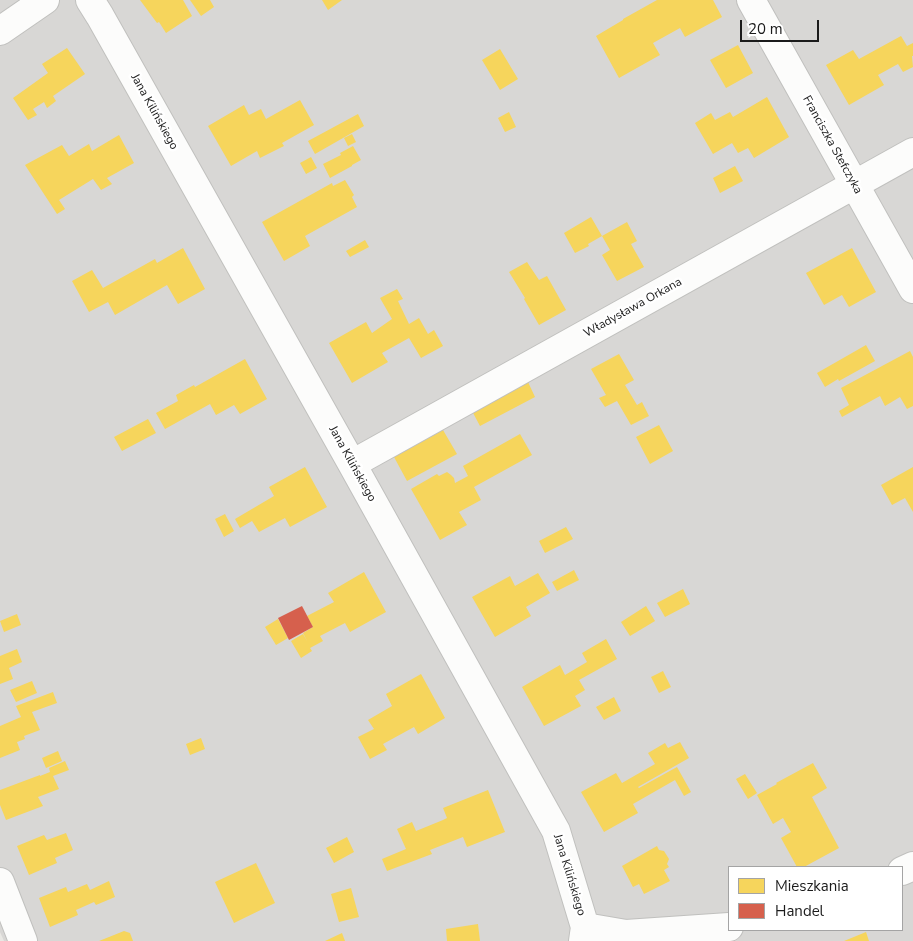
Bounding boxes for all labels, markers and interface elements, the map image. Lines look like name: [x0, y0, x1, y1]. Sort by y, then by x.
scale bar: [743, 10, 822, 42]
text: 20 m: [748, 19, 783, 39]
street label: Jana Kilińskiego: [127, 72, 181, 152]
street label: Franciszka Stefczyka: [799, 93, 865, 197]
street label: Władysława Orkana: [581, 275, 685, 341]
street label: Jana Kilińskiego: [325, 424, 379, 504]
street label: Jana Kilińskiego: [550, 832, 588, 918]
legend: [728, 866, 903, 931]
text: Mieszkania: [775, 876, 849, 896]
text: Handel: [775, 901, 824, 921]

